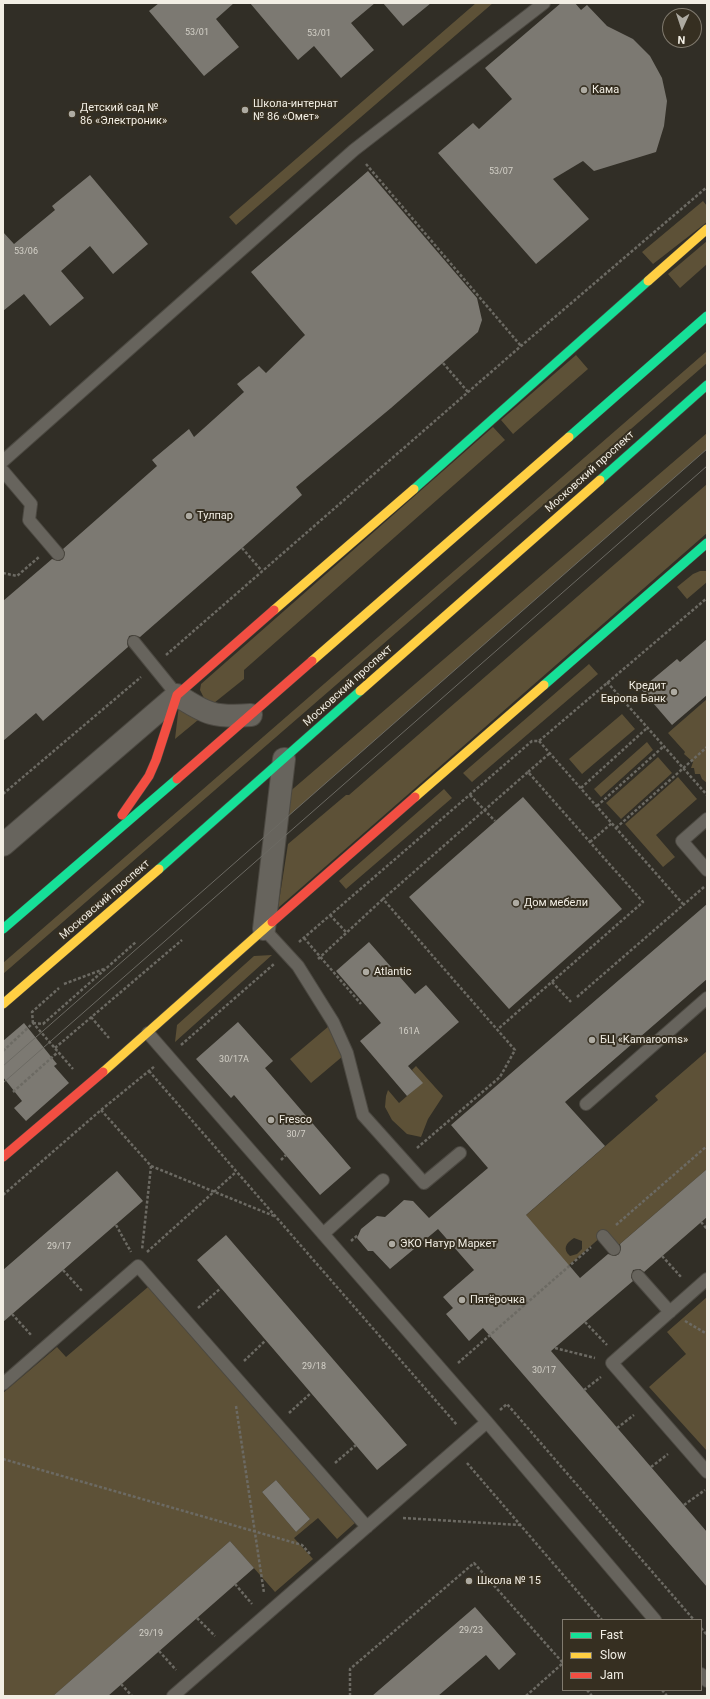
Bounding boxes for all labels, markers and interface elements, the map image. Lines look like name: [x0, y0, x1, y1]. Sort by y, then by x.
north arrow: [662, 8, 702, 48]
house number: 53/01: [185, 28, 209, 38]
house number: 53/01: [307, 29, 331, 39]
text: N: [677, 33, 686, 46]
place label: Кама: [592, 83, 619, 97]
marker: Кама: [579, 85, 589, 95]
place label: Школа-интернат № 86 «Омет»: [253, 97, 338, 123]
place label: Детский сад № 86 «Электроник»: [80, 101, 167, 127]
marker: Школа-интернат № 86 «Омет»: [240, 105, 250, 115]
marker: Детский сад № 86 «Электроник»: [67, 109, 77, 119]
house number: 53/07: [489, 167, 513, 177]
house number: 53/06: [14, 247, 38, 257]
street label: Московский проспект: [543, 429, 637, 515]
place label: Тулпар: [197, 509, 233, 523]
marker: Тулпар: [184, 511, 194, 521]
street label: Московский проспект: [301, 643, 395, 729]
place label: Кредит Европа Банк: [601, 679, 666, 705]
marker: Кредит Европа Банк: [669, 687, 679, 697]
street label: Московский проспект: [57, 857, 153, 943]
place label: Дом мебели: [524, 896, 588, 910]
marker: Дом мебели: [511, 898, 521, 908]
place label: Atlantic: [374, 965, 411, 979]
marker: Atlantic: [361, 967, 371, 977]
house number: 161А: [398, 1027, 420, 1037]
place label: БЦ «Kamarooms»: [600, 1033, 688, 1047]
marker: БЦ «Kamarooms»: [587, 1035, 597, 1045]
house number: 30/17А: [219, 1055, 249, 1065]
place label: Fresco: [279, 1113, 312, 1127]
marker: Fresco: [266, 1115, 276, 1125]
house number: 30/7: [287, 1130, 305, 1140]
place label: ЭКО Натур Маркет: [400, 1237, 497, 1251]
marker: ЭКО Натур Маркет: [387, 1239, 397, 1249]
house number: 29/17: [47, 1242, 71, 1252]
place label: Пятёрочка: [470, 1293, 525, 1307]
marker: Пятёрочка: [457, 1295, 467, 1305]
house number: 29/18: [302, 1362, 326, 1372]
house number: 30/17: [532, 1366, 556, 1376]
place label: Школа № 15: [477, 1574, 541, 1588]
marker: Школа № 15: [464, 1576, 474, 1586]
legend: [562, 1619, 702, 1691]
house number: 29/23: [459, 1626, 483, 1636]
text: Fast: [600, 1628, 623, 1642]
house number: 29/19: [139, 1629, 163, 1639]
text: Slow: [600, 1648, 626, 1662]
text: Jam: [600, 1668, 624, 1682]

